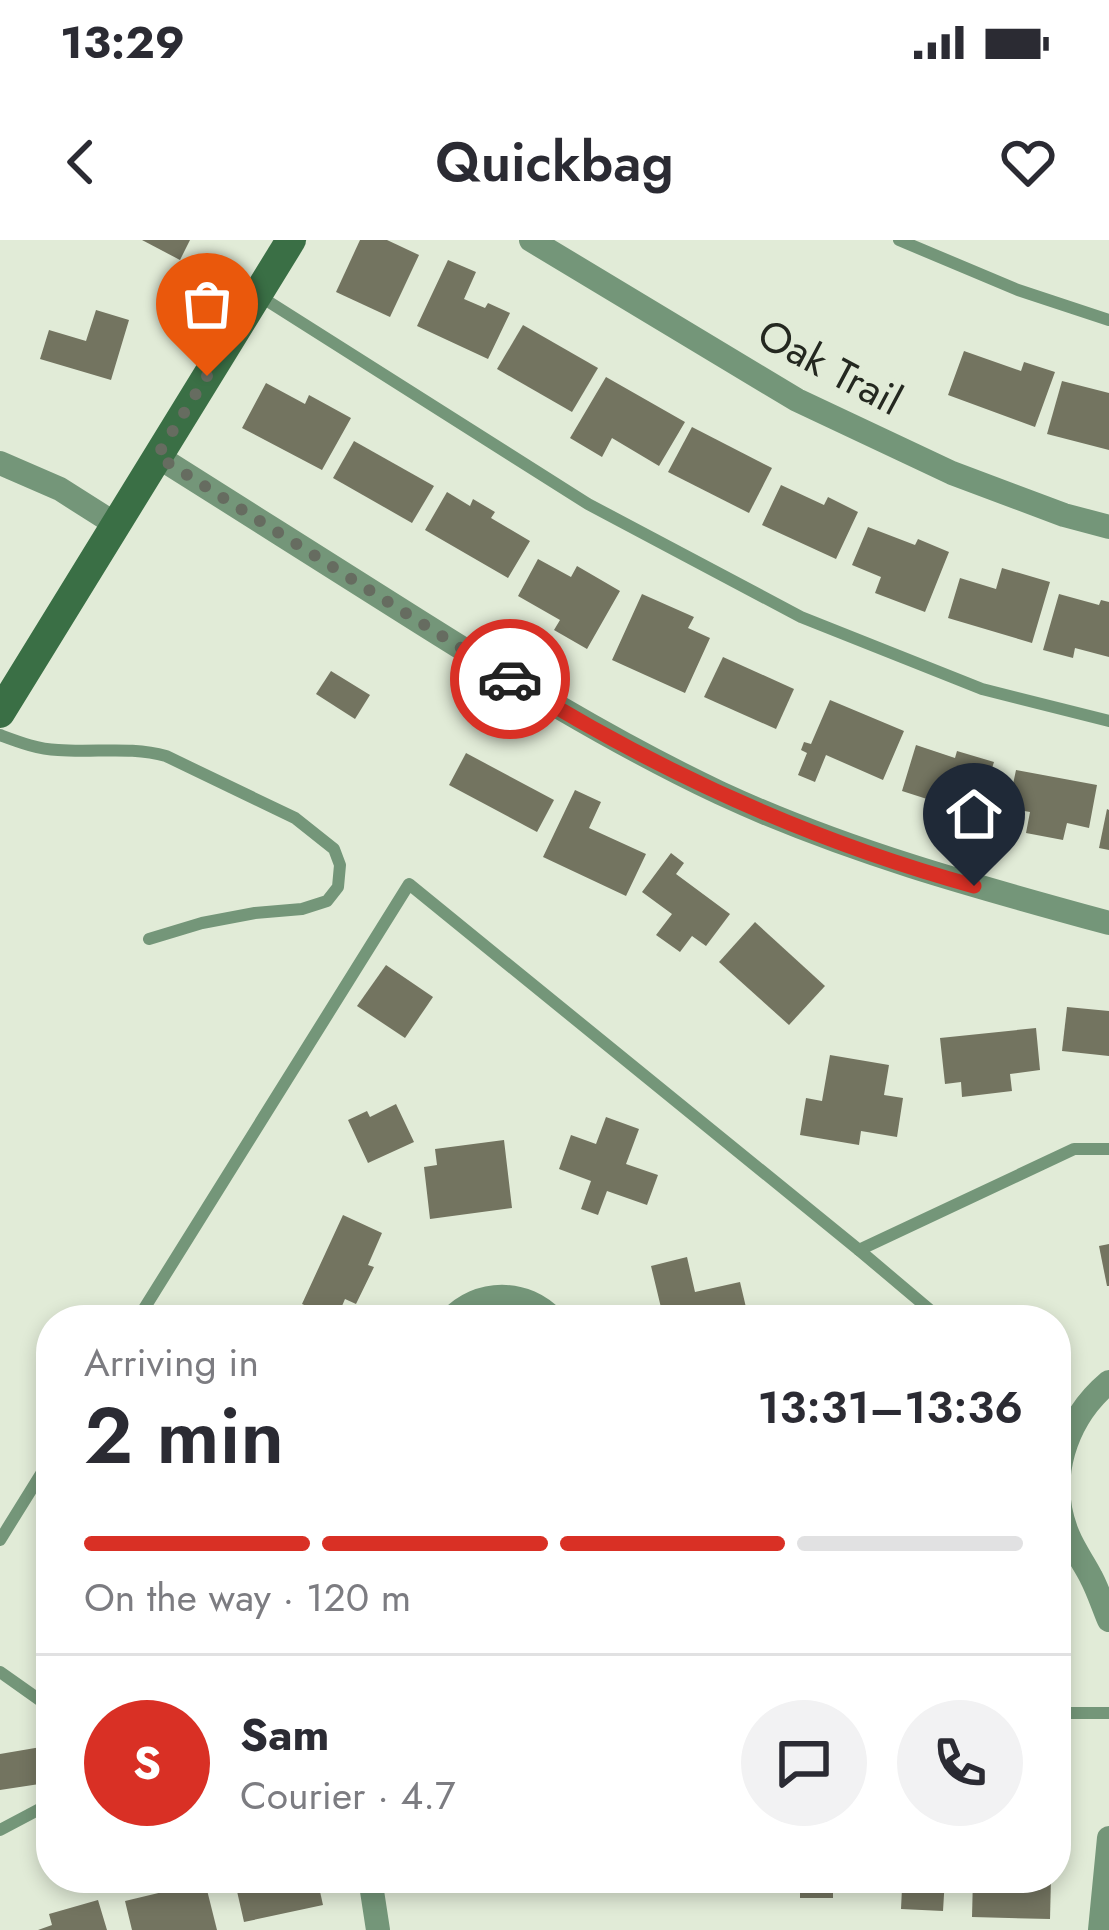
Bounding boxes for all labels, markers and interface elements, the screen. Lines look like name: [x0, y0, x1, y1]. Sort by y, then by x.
text: 13:29: [60, 10, 185, 75]
text: Quickbag: [435, 123, 674, 201]
icon: back: [48, 129, 114, 195]
icon: heart: [995, 129, 1061, 195]
pin: [156, 253, 258, 376]
icon: bag: [174, 271, 240, 337]
street label: Oak Trail: [747, 303, 913, 431]
courier: [450, 619, 570, 739]
icon: car: [477, 646, 543, 712]
pin: [923, 763, 1025, 886]
icon: home: [941, 781, 1007, 847]
text: Arriving in: [84, 1334, 259, 1391]
text: 13:31–13:36: [757, 1375, 1023, 1440]
text: 2 min: [84, 1380, 284, 1492]
text: On the way · 120 m: [84, 1569, 411, 1626]
button: chat: [741, 1700, 867, 1826]
button: phone: [897, 1700, 1023, 1826]
text: Sam: [240, 1702, 329, 1767]
text: S: [133, 1730, 161, 1795]
text: Courier · 4.7: [240, 1767, 455, 1824]

